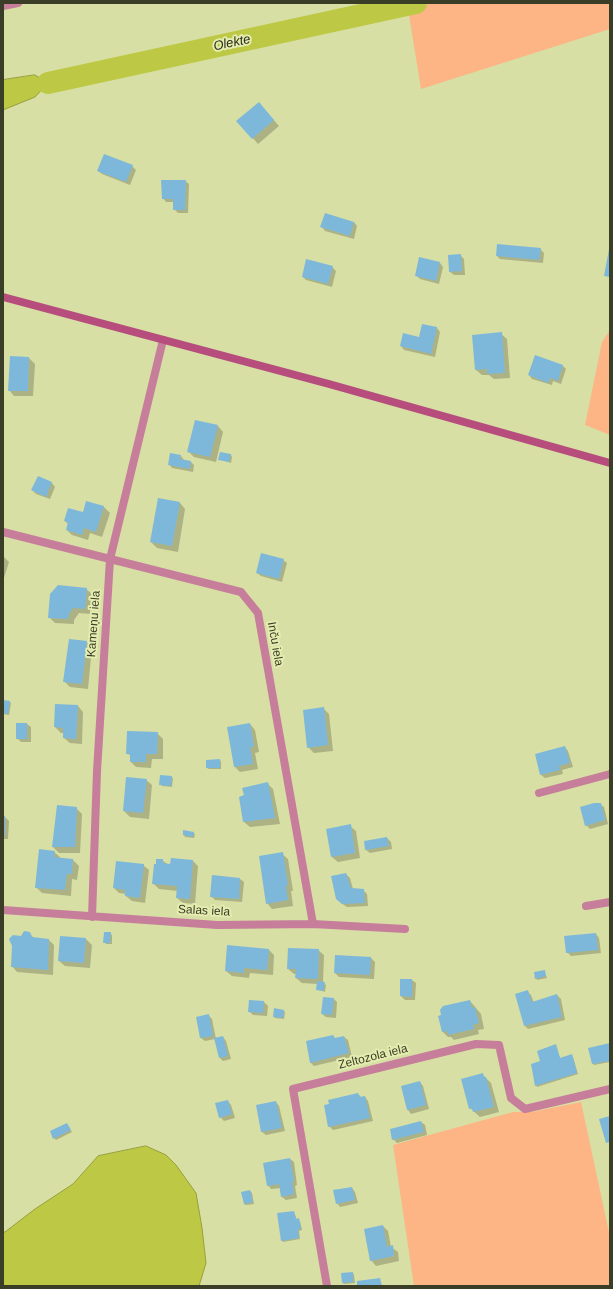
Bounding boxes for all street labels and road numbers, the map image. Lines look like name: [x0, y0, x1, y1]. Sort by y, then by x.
street label: Kameņu iela: [84, 590, 104, 658]
street label: Inču iela: [264, 621, 286, 667]
street label: Salas iela: [178, 902, 230, 920]
street label: Zeltozola iela: [337, 1041, 409, 1073]

